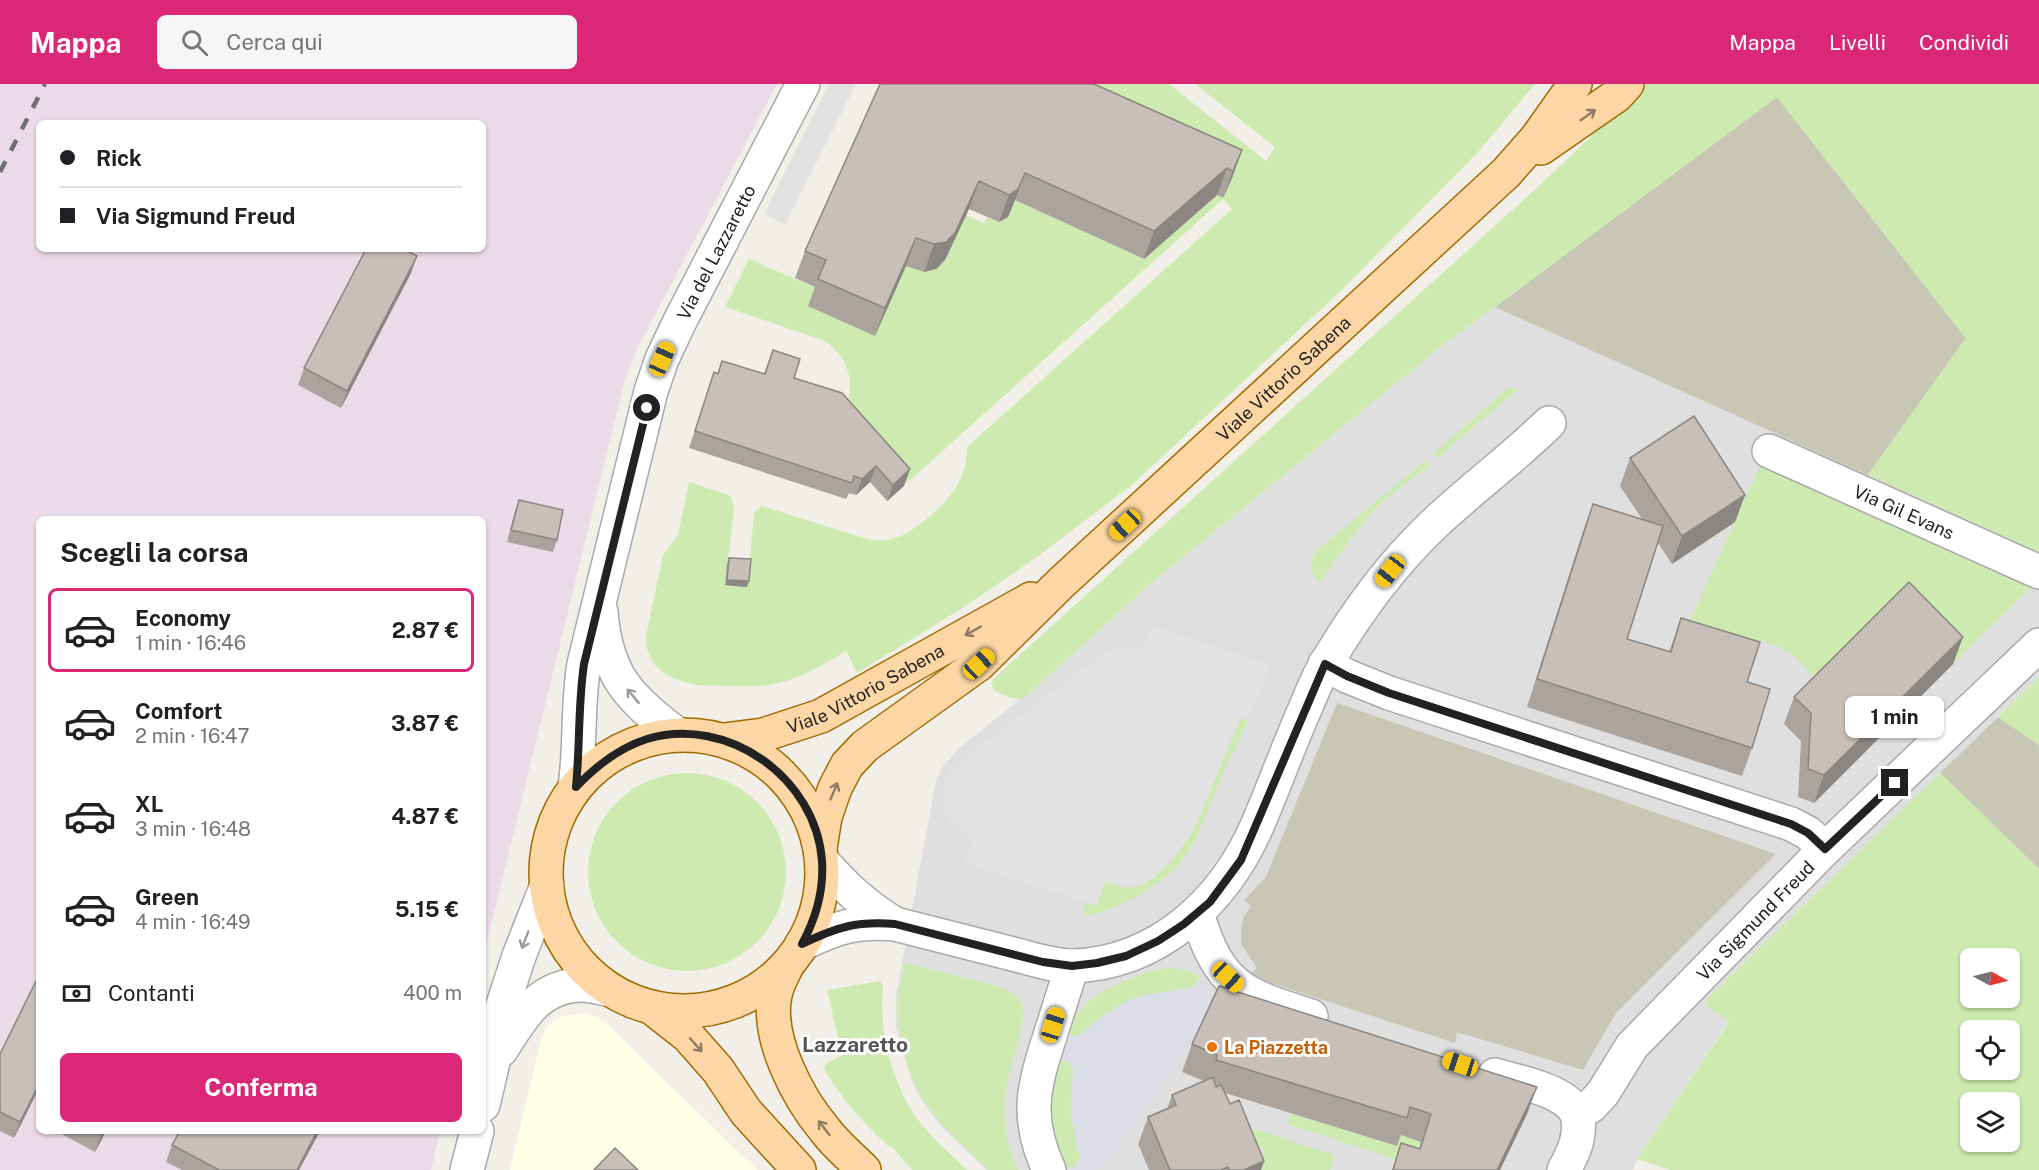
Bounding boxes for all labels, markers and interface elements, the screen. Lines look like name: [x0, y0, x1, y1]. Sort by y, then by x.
search box: [157, 15, 577, 69]
text: Mappa: [30, 26, 121, 59]
icon: search: [178, 26, 211, 59]
text: Cerca qui: [226, 29, 323, 55]
text: Mappa: [1729, 30, 1796, 55]
text: Livelli: [1829, 30, 1886, 55]
text: Condividi: [1919, 30, 2009, 55]
one-way arrow: [1579, 109, 1595, 121]
text: Rick: [96, 145, 142, 171]
street label: Via del Lazzaretto: [672, 181, 759, 323]
text: Via Sigmund Freud: [96, 203, 296, 229]
street label: Viale Vittorio Sabena: [1212, 311, 1354, 445]
car: [646, 339, 678, 379]
route start: [633, 394, 660, 421]
street label: Via Gil Evans: [1851, 480, 1957, 543]
car: [1106, 506, 1144, 544]
text: Scegli la corsa: [60, 536, 249, 568]
car: [1372, 551, 1408, 591]
icon: car: [63, 603, 117, 657]
text: Economy: [135, 605, 231, 631]
text: 2.87 €: [392, 617, 459, 643]
one-way arrow: [965, 625, 982, 637]
text: 1 min · 16:46: [135, 631, 246, 655]
street label: Viale Vittorio Sabena: [784, 639, 947, 737]
car: [960, 645, 998, 683]
one-way arrow: [626, 688, 639, 704]
icon: car: [63, 696, 117, 750]
callout: 1 min: [1846, 696, 1944, 738]
text: Comfort: [135, 698, 222, 724]
text: 1 min: [1870, 705, 1919, 729]
text: 3.87 €: [391, 710, 459, 736]
text: 2 min · 16:47: [135, 724, 249, 748]
route end: [1881, 769, 1908, 796]
one-way arrow: [829, 783, 840, 801]
icon: car: [63, 789, 117, 843]
text: XL: [135, 791, 163, 817]
text: 4.87 €: [391, 803, 459, 829]
text: 3 min · 16:48: [135, 817, 251, 841]
street label: Via Sigmund Freud: [1692, 856, 1818, 985]
icon: car: [63, 882, 117, 936]
text: Green: [135, 884, 199, 910]
text: 5.15 €: [395, 896, 459, 922]
text: 4 min · 16:49: [135, 910, 251, 934]
one-way arrow: [519, 930, 530, 948]
north arrow: [1960, 948, 2020, 1008]
map controls: [1960, 948, 2020, 1152]
car: [1209, 958, 1247, 996]
icon: cash: [60, 977, 93, 1010]
text: Contanti: [108, 980, 195, 1006]
text: 400 m: [403, 981, 462, 1005]
car: [1039, 1005, 1067, 1045]
button: locate: [1960, 1020, 2020, 1080]
district label: Lazzaretto: [802, 1032, 908, 1057]
one-way arrow: [689, 1037, 703, 1052]
place label: La Piazzetta: [1224, 1037, 1328, 1058]
marker: La Piazzetta: [1205, 1040, 1219, 1054]
car: [1440, 1050, 1480, 1078]
button: Conferma: [60, 1053, 462, 1122]
button: layers: [1960, 1092, 2020, 1152]
one-way arrow: [817, 1120, 830, 1136]

